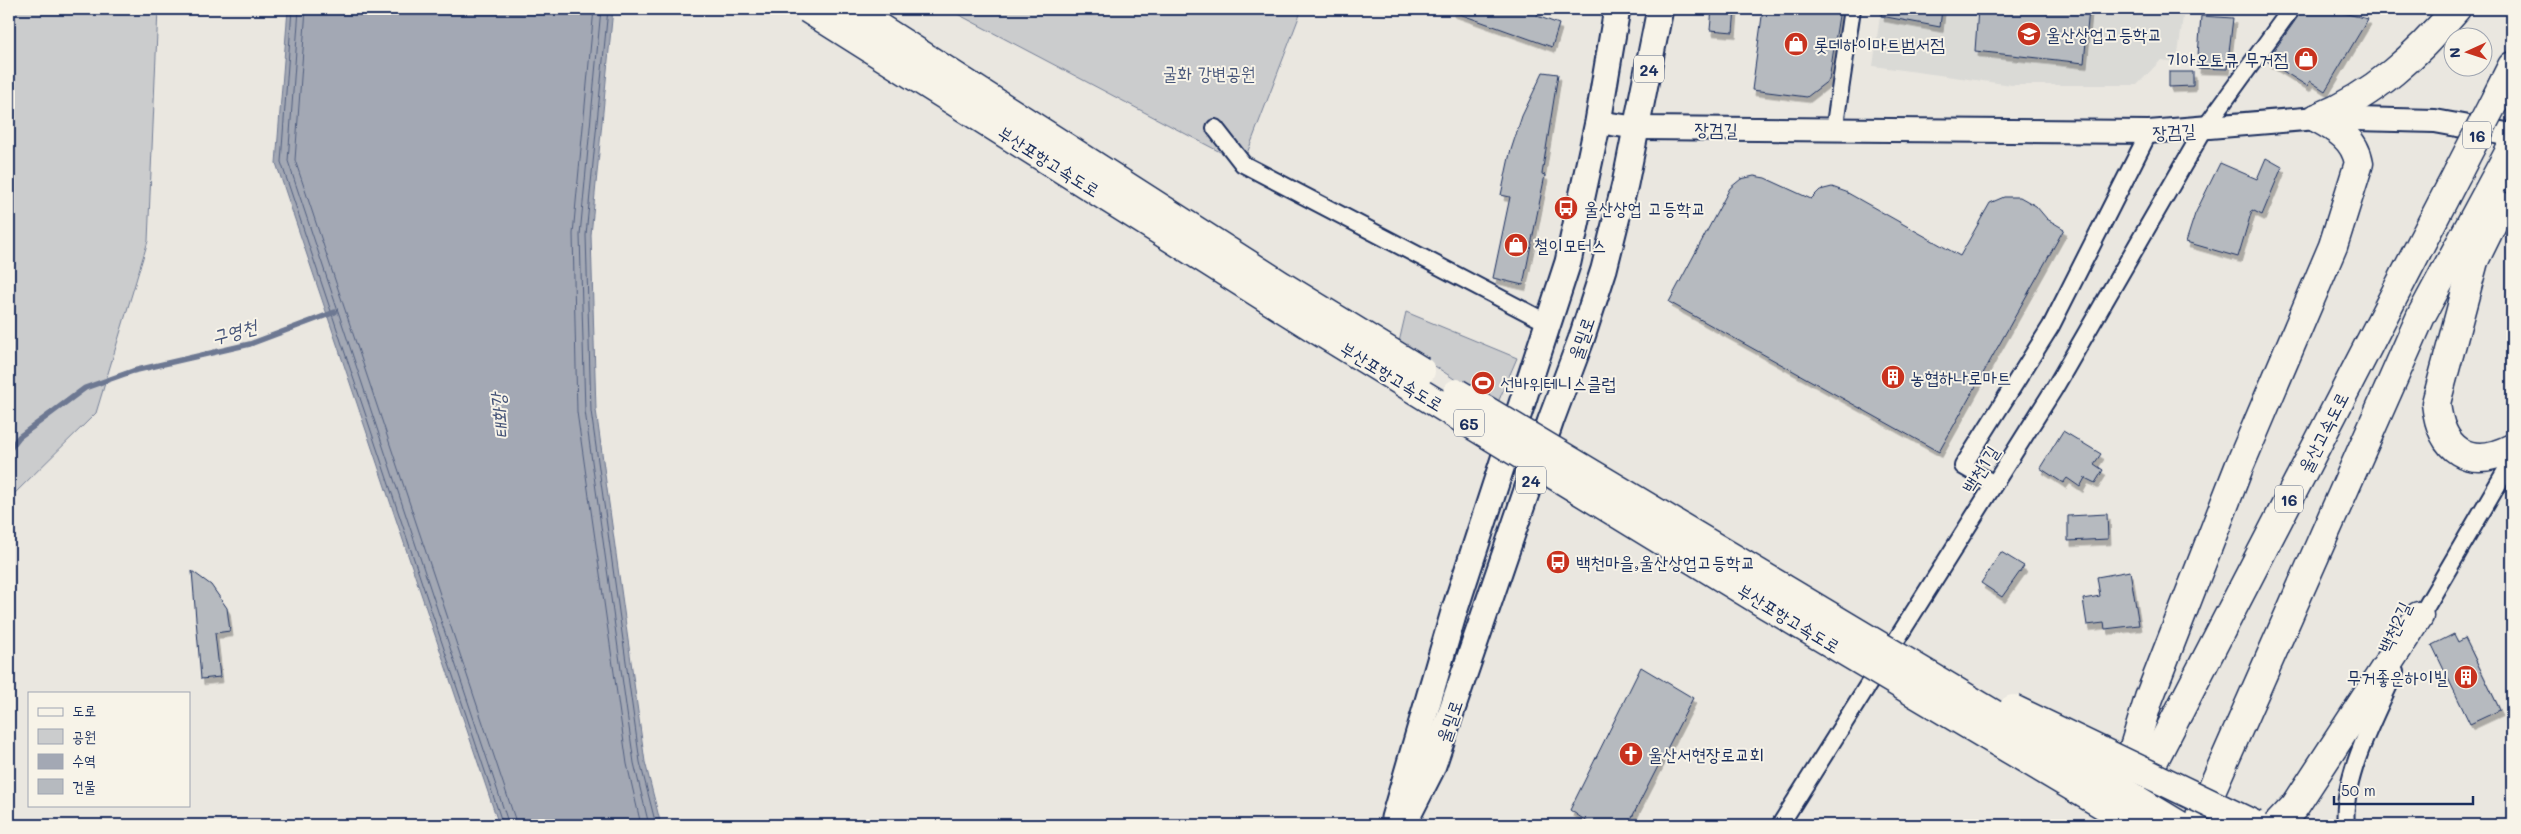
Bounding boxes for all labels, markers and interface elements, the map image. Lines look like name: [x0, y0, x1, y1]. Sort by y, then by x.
school or university icon: 울산상업고등학교: [2016, 21, 2042, 47]
place label: 울산상업고등학교: [2046, 22, 2162, 46]
north arrow: [2444, 28, 2494, 78]
shop icon: 롯데하이마트범서점: [1783, 31, 1809, 57]
place label: 롯데하이마트범서점: [1814, 32, 1945, 56]
shop icon: 기아오토큐 무거점: [2293, 46, 2319, 72]
place label: 기아오토큐 무거점: [2166, 47, 2289, 71]
text: N: [2445, 47, 2464, 59]
road number: 24: [1634, 56, 1664, 82]
park label: 굴화 강변공원: [1163, 61, 1255, 85]
street label: 장검길: [1694, 117, 1738, 141]
street label: 장검길: [2152, 118, 2197, 144]
street label: 부산포항고속도로: [994, 120, 1104, 202]
road number: 16: [2463, 122, 2491, 148]
bus stop icon: 울산상업 고등학교: [1553, 195, 1579, 221]
place label: 울산상업 고등학교: [1584, 196, 1706, 220]
shop icon: 철이모터스: [1503, 232, 1529, 258]
place label: 철이모터스: [1534, 233, 1606, 257]
water label: 구영천: [209, 313, 261, 349]
street label: 울밀로: [1563, 314, 1599, 362]
street label: 부산포항고속도로: [1336, 336, 1448, 416]
building icon: 농협하나로마트: [1880, 364, 1906, 390]
place label: 농협하나로마트: [1910, 365, 2011, 389]
sports icon: 선바위테니스클럽: [1470, 370, 1496, 396]
place label: 선바위테니스클럽: [1500, 371, 1616, 395]
street label: 울산고속도로: [2293, 388, 2353, 476]
water label: 태화강: [484, 389, 514, 440]
road number: 65: [1454, 409, 1484, 436]
street label: 백천1길: [1956, 440, 2004, 497]
road number: 24: [1516, 466, 1546, 494]
road number: 16: [2275, 486, 2303, 512]
bus stop icon: 백천마을,울산상업고등학교: [1545, 549, 1571, 575]
place label: 백천마을,울산상업고등학교: [1576, 550, 1755, 574]
street label: 부산포항고속도로: [1733, 578, 1845, 658]
street label: 백천2길: [2372, 597, 2416, 656]
building icon: 무거좋은하이빌: [2453, 664, 2479, 690]
place label: 무거좋은하이빌: [2347, 665, 2449, 689]
legend: [28, 692, 190, 806]
street label: 울밀로: [1431, 697, 1467, 745]
text: 도로: [72, 700, 96, 720]
text: 공원: [72, 726, 96, 746]
church icon: 울산서현장로교회: [1618, 741, 1644, 767]
place label: 울산서현장로교회: [1648, 742, 1764, 766]
text: 수역: [72, 750, 96, 770]
scale bar: [2334, 774, 2472, 806]
text: 건물: [72, 776, 96, 796]
text: 50 m: [2341, 780, 2376, 800]

